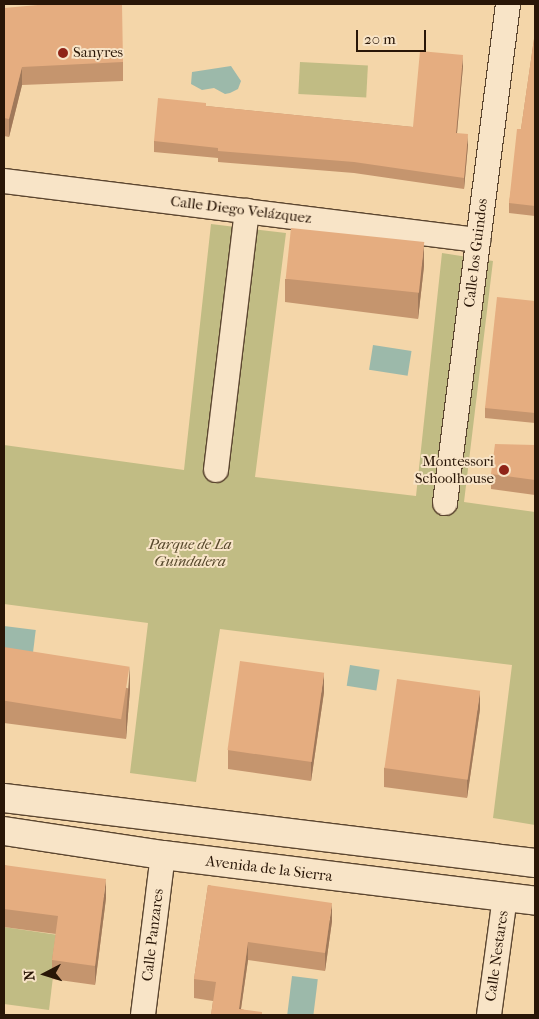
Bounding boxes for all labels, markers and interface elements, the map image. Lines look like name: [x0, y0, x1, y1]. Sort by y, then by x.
scale bar: [359, 20, 429, 52]
text: 20 m: [364, 30, 396, 48]
place label: Sanyres: [73, 44, 123, 62]
marker: Sanyres: [57, 47, 69, 59]
street label: Calle Diego Velázquez: [169, 192, 313, 228]
street label: Calle los Guindos: [460, 197, 492, 309]
place label: Montessori Schoolhouse: [415, 452, 494, 487]
marker: Montessori Schoolhouse: [498, 464, 510, 476]
park label: Parque de La Guindalera: [148, 535, 232, 570]
street label: Avenida de la Sierra: [205, 852, 333, 886]
street label: Calle Panzares: [138, 888, 168, 982]
street label: Calle Nestares: [482, 909, 512, 1003]
north arrow: [20, 949, 70, 999]
text: N: [21, 969, 38, 981]

